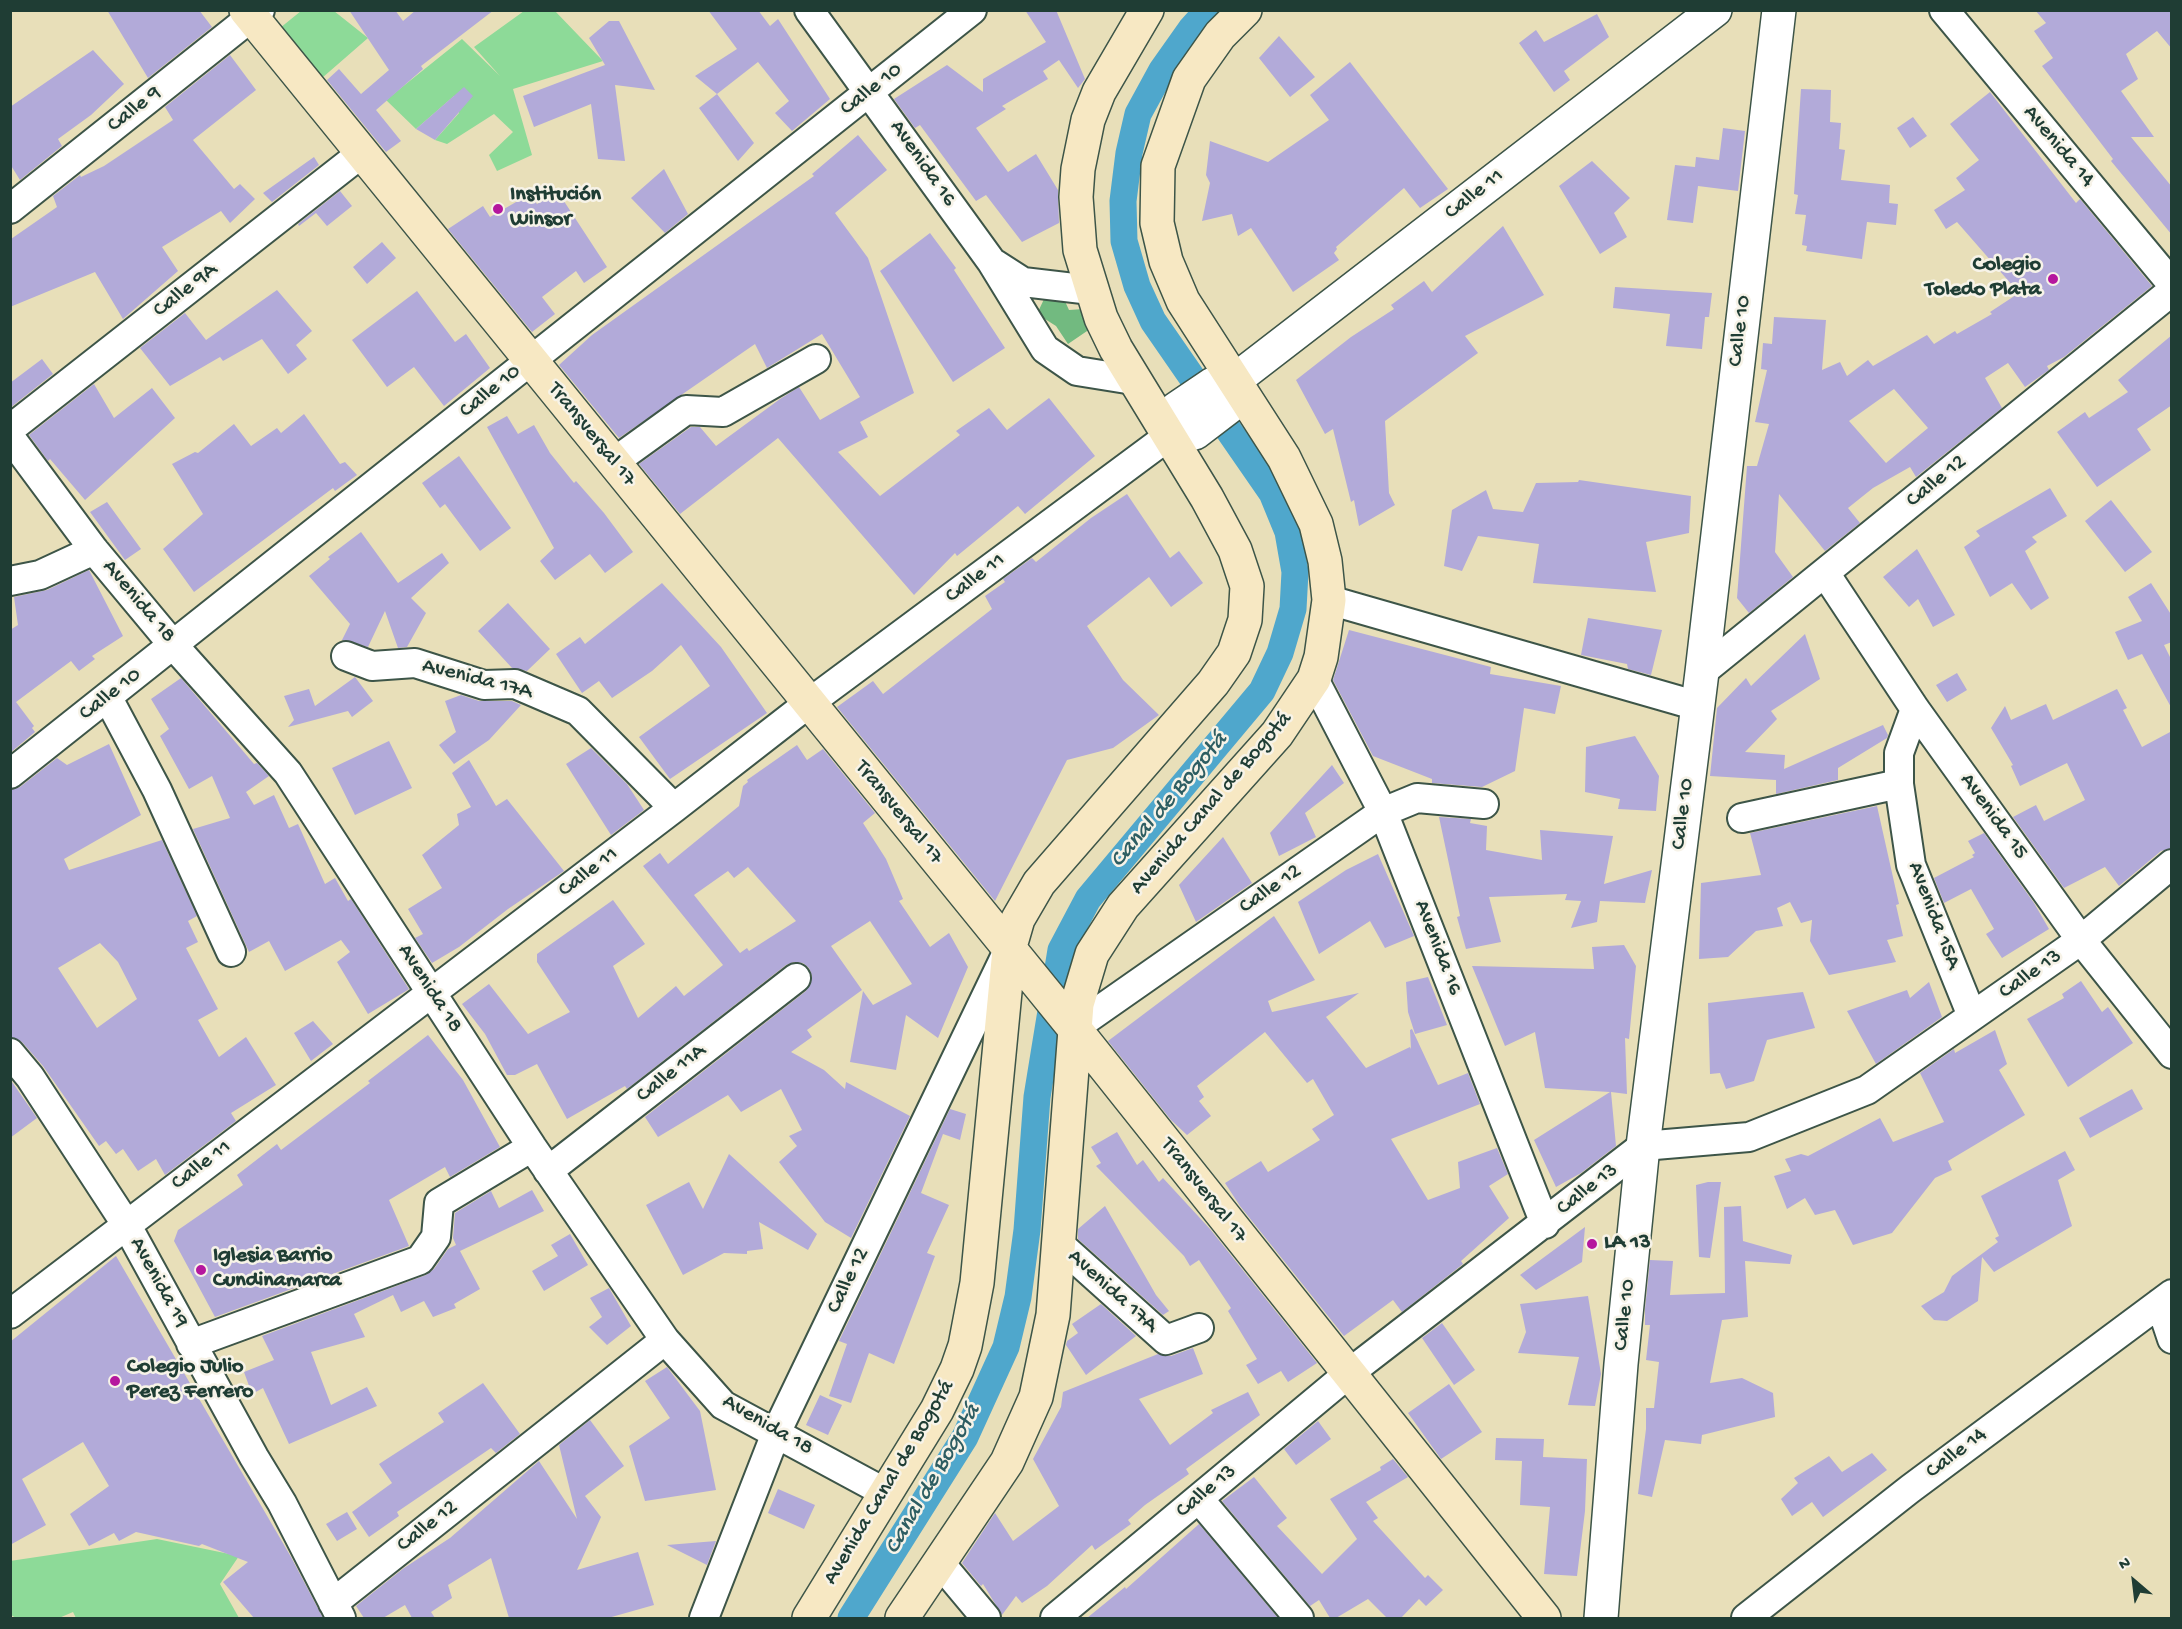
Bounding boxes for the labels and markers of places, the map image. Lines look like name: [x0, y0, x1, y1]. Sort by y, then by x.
place label: Institución Winsor: [510, 183, 601, 234]
marker: Institución Winsor: [491, 202, 505, 216]
place label: Colegio Toledo Plata: [1925, 253, 2041, 304]
marker: Colegio Toledo Plata: [2046, 272, 2060, 286]
place label: LA 13: [1604, 1231, 1651, 1257]
marker: LA 13: [1585, 1237, 1599, 1251]
place label: Iglesia Barrio Cundinamarca: [213, 1244, 341, 1296]
marker: Iglesia Barrio Cundinamarca: [194, 1263, 208, 1277]
place label: Colegio Julio Perez Ferrero: [127, 1355, 253, 1406]
marker: Colegio Julio Perez Ferrero: [108, 1374, 122, 1388]

